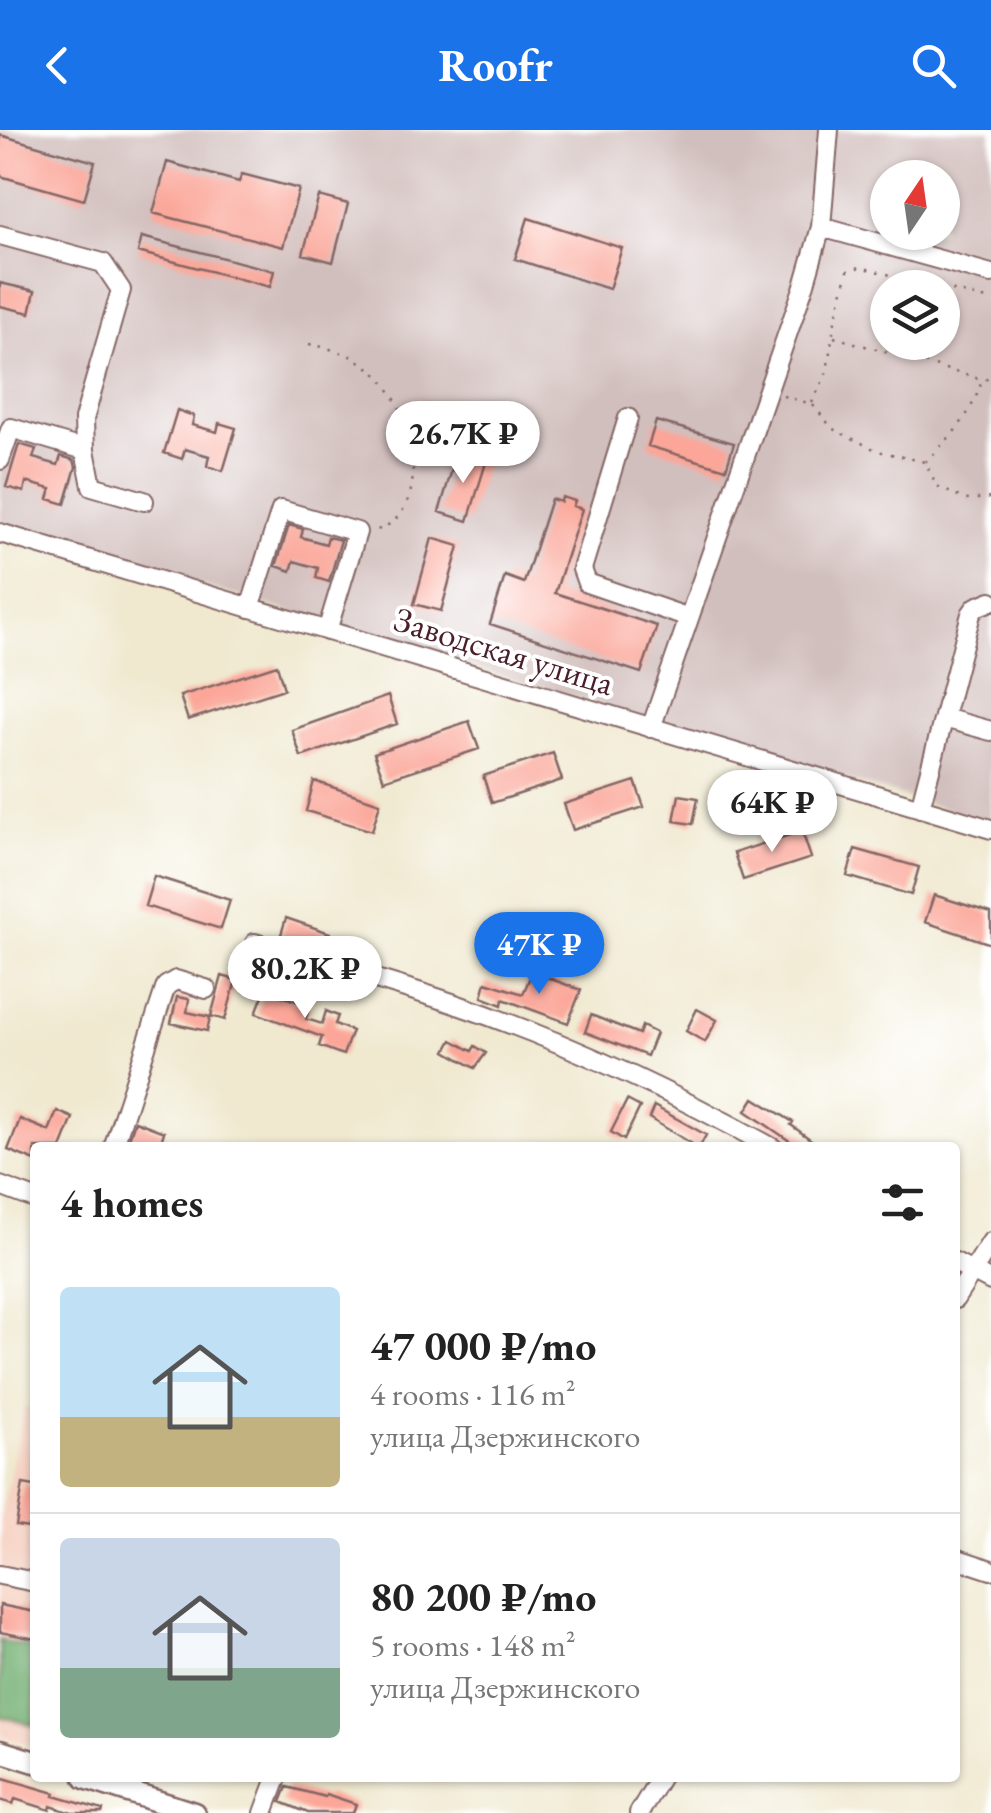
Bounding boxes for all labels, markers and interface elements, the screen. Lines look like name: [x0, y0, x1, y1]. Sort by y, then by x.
text: Roofr: [438, 36, 553, 94]
icon: back: [30, 38, 85, 93]
icon: search: [906, 38, 961, 93]
north arrow: [870, 160, 960, 250]
map controls: [870, 160, 960, 360]
button: layers: [870, 270, 960, 360]
pin: 26.7K ₽: [371, 401, 555, 486]
text: 26.7K ₽: [408, 412, 518, 454]
street label: Заводская улица: [389, 596, 619, 706]
pin: 64K ₽: [702, 770, 842, 855]
text: 64K ₽: [729, 781, 815, 823]
pin: 47K ₽: [469, 912, 609, 997]
text: 47K ₽: [496, 923, 582, 965]
pin: 80.2K ₽: [213, 936, 397, 1021]
text: 80.2K ₽: [250, 947, 360, 989]
text: 4 homes: [60, 1175, 203, 1230]
icon: filters: [875, 1175, 930, 1230]
text: 47 000 ₽/mo: [370, 1318, 596, 1373]
icon: home: [140, 1327, 260, 1447]
text: 4 rooms · 116 m²: [370, 1373, 576, 1415]
text: улица Дзержинского: [370, 1415, 640, 1457]
text: 80 200 ₽/mo: [370, 1569, 596, 1624]
icon: home: [140, 1578, 260, 1698]
text: 5 rooms · 148 m²: [370, 1624, 576, 1666]
text: улица Дзержинского: [370, 1666, 640, 1708]

